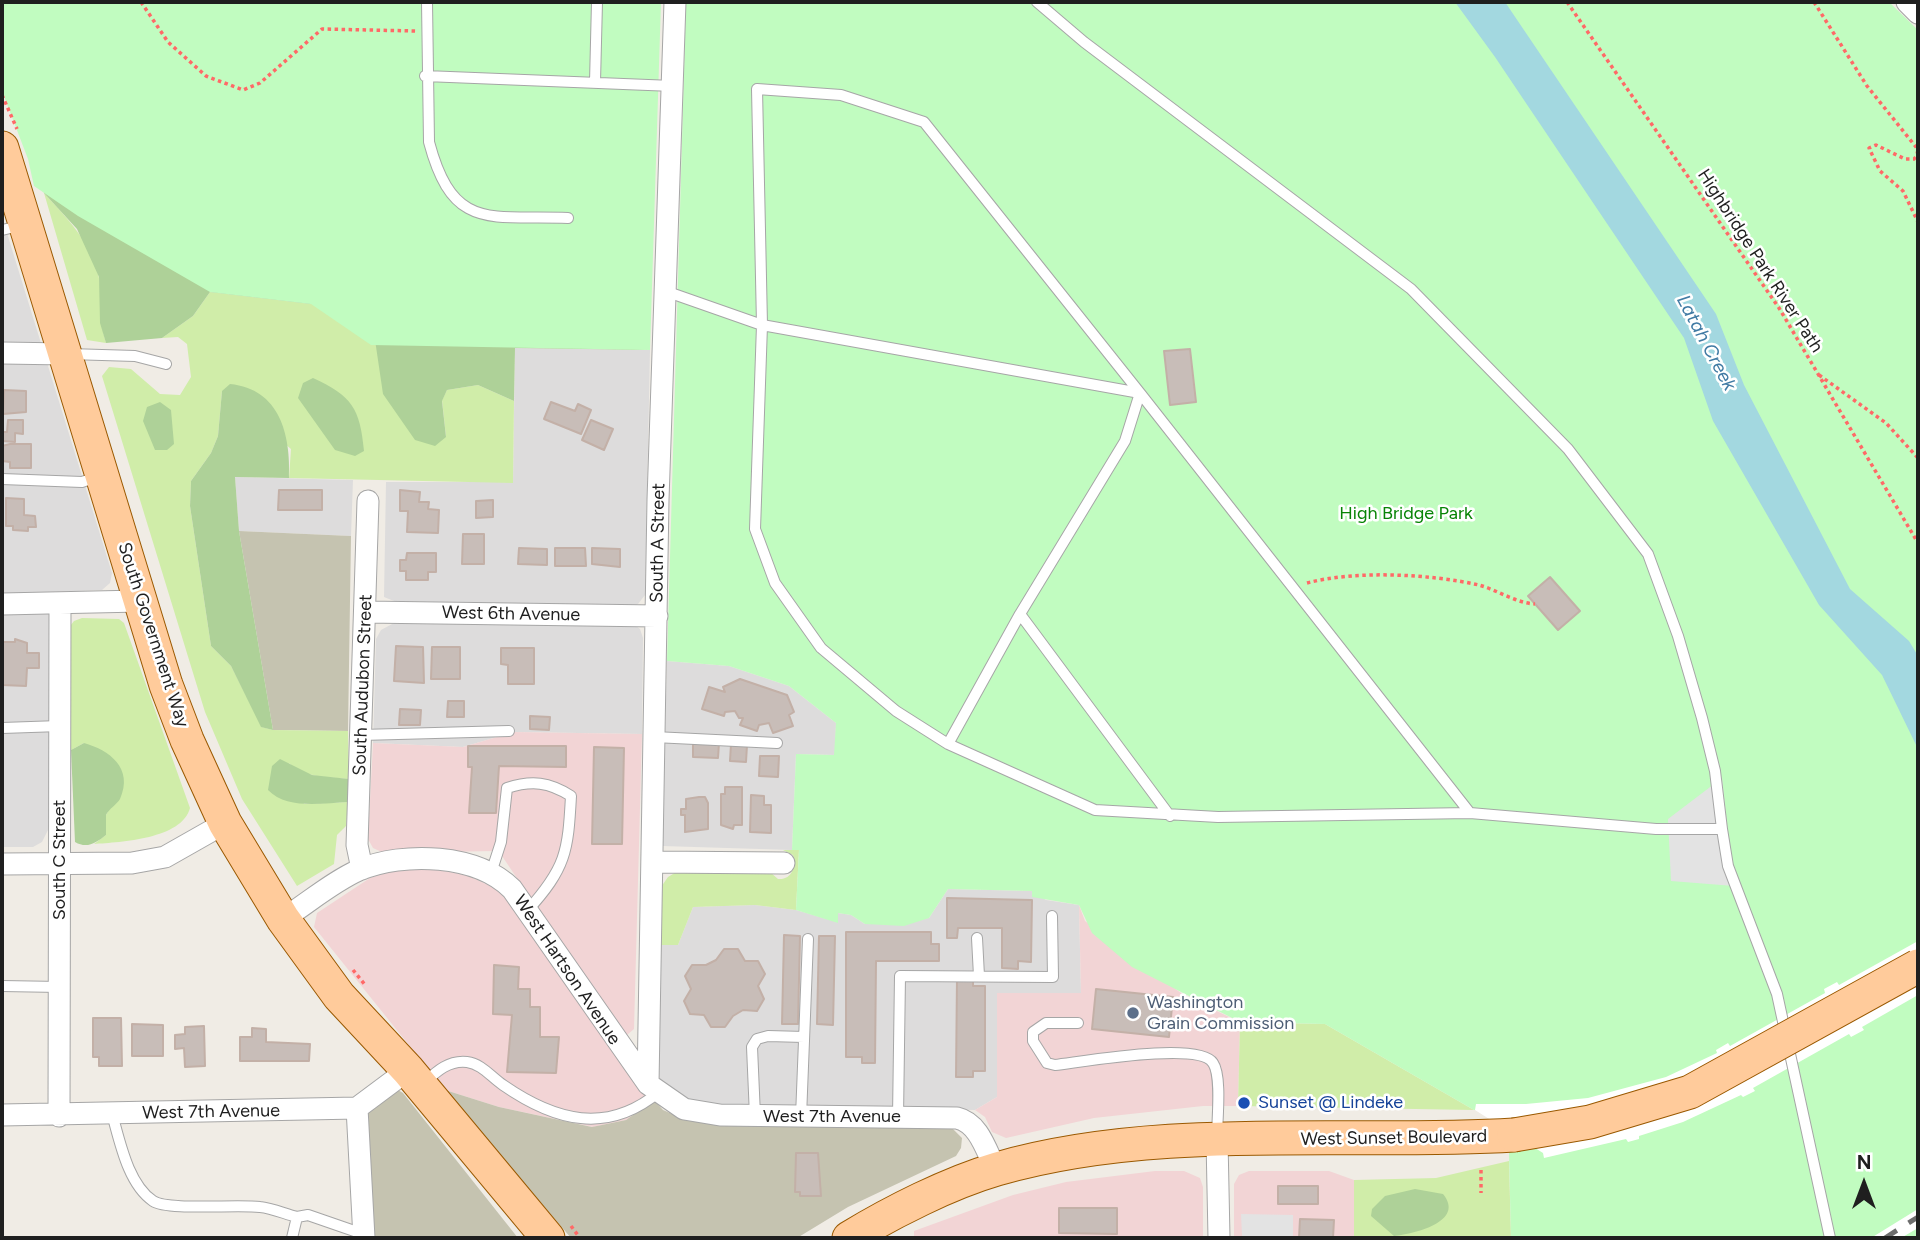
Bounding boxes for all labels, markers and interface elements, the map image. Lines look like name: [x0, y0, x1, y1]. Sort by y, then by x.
street label: Highbridge Park River Path: [1693, 165, 1827, 357]
water label: Latah Creek: [1671, 291, 1741, 395]
street label: South A Street: [646, 483, 670, 603]
park label: High Bridge Park: [1339, 503, 1473, 525]
street label: South Government Way: [113, 540, 193, 730]
street label: South Audubon Street: [349, 594, 377, 776]
street label: West 6th Avenue: [442, 602, 580, 626]
street label: South C Street: [49, 800, 71, 920]
street label: West Hartson Avenue: [509, 891, 625, 1049]
place label: Washington Grain Commission: [1147, 992, 1294, 1034]
marker: Washington Grain Commission: [1125, 1005, 1141, 1021]
place label: Sunset @ Lindeke: [1258, 1092, 1403, 1114]
marker: Sunset @ Lindeke: [1236, 1095, 1252, 1111]
street label: West 7th Avenue: [142, 1100, 280, 1124]
street label: West 7th Avenue: [763, 1106, 901, 1128]
street label: West Sunset Boulevard: [1301, 1126, 1487, 1150]
north arrow: [1829, 1149, 1899, 1219]
text: N: [1857, 1151, 1871, 1174]

